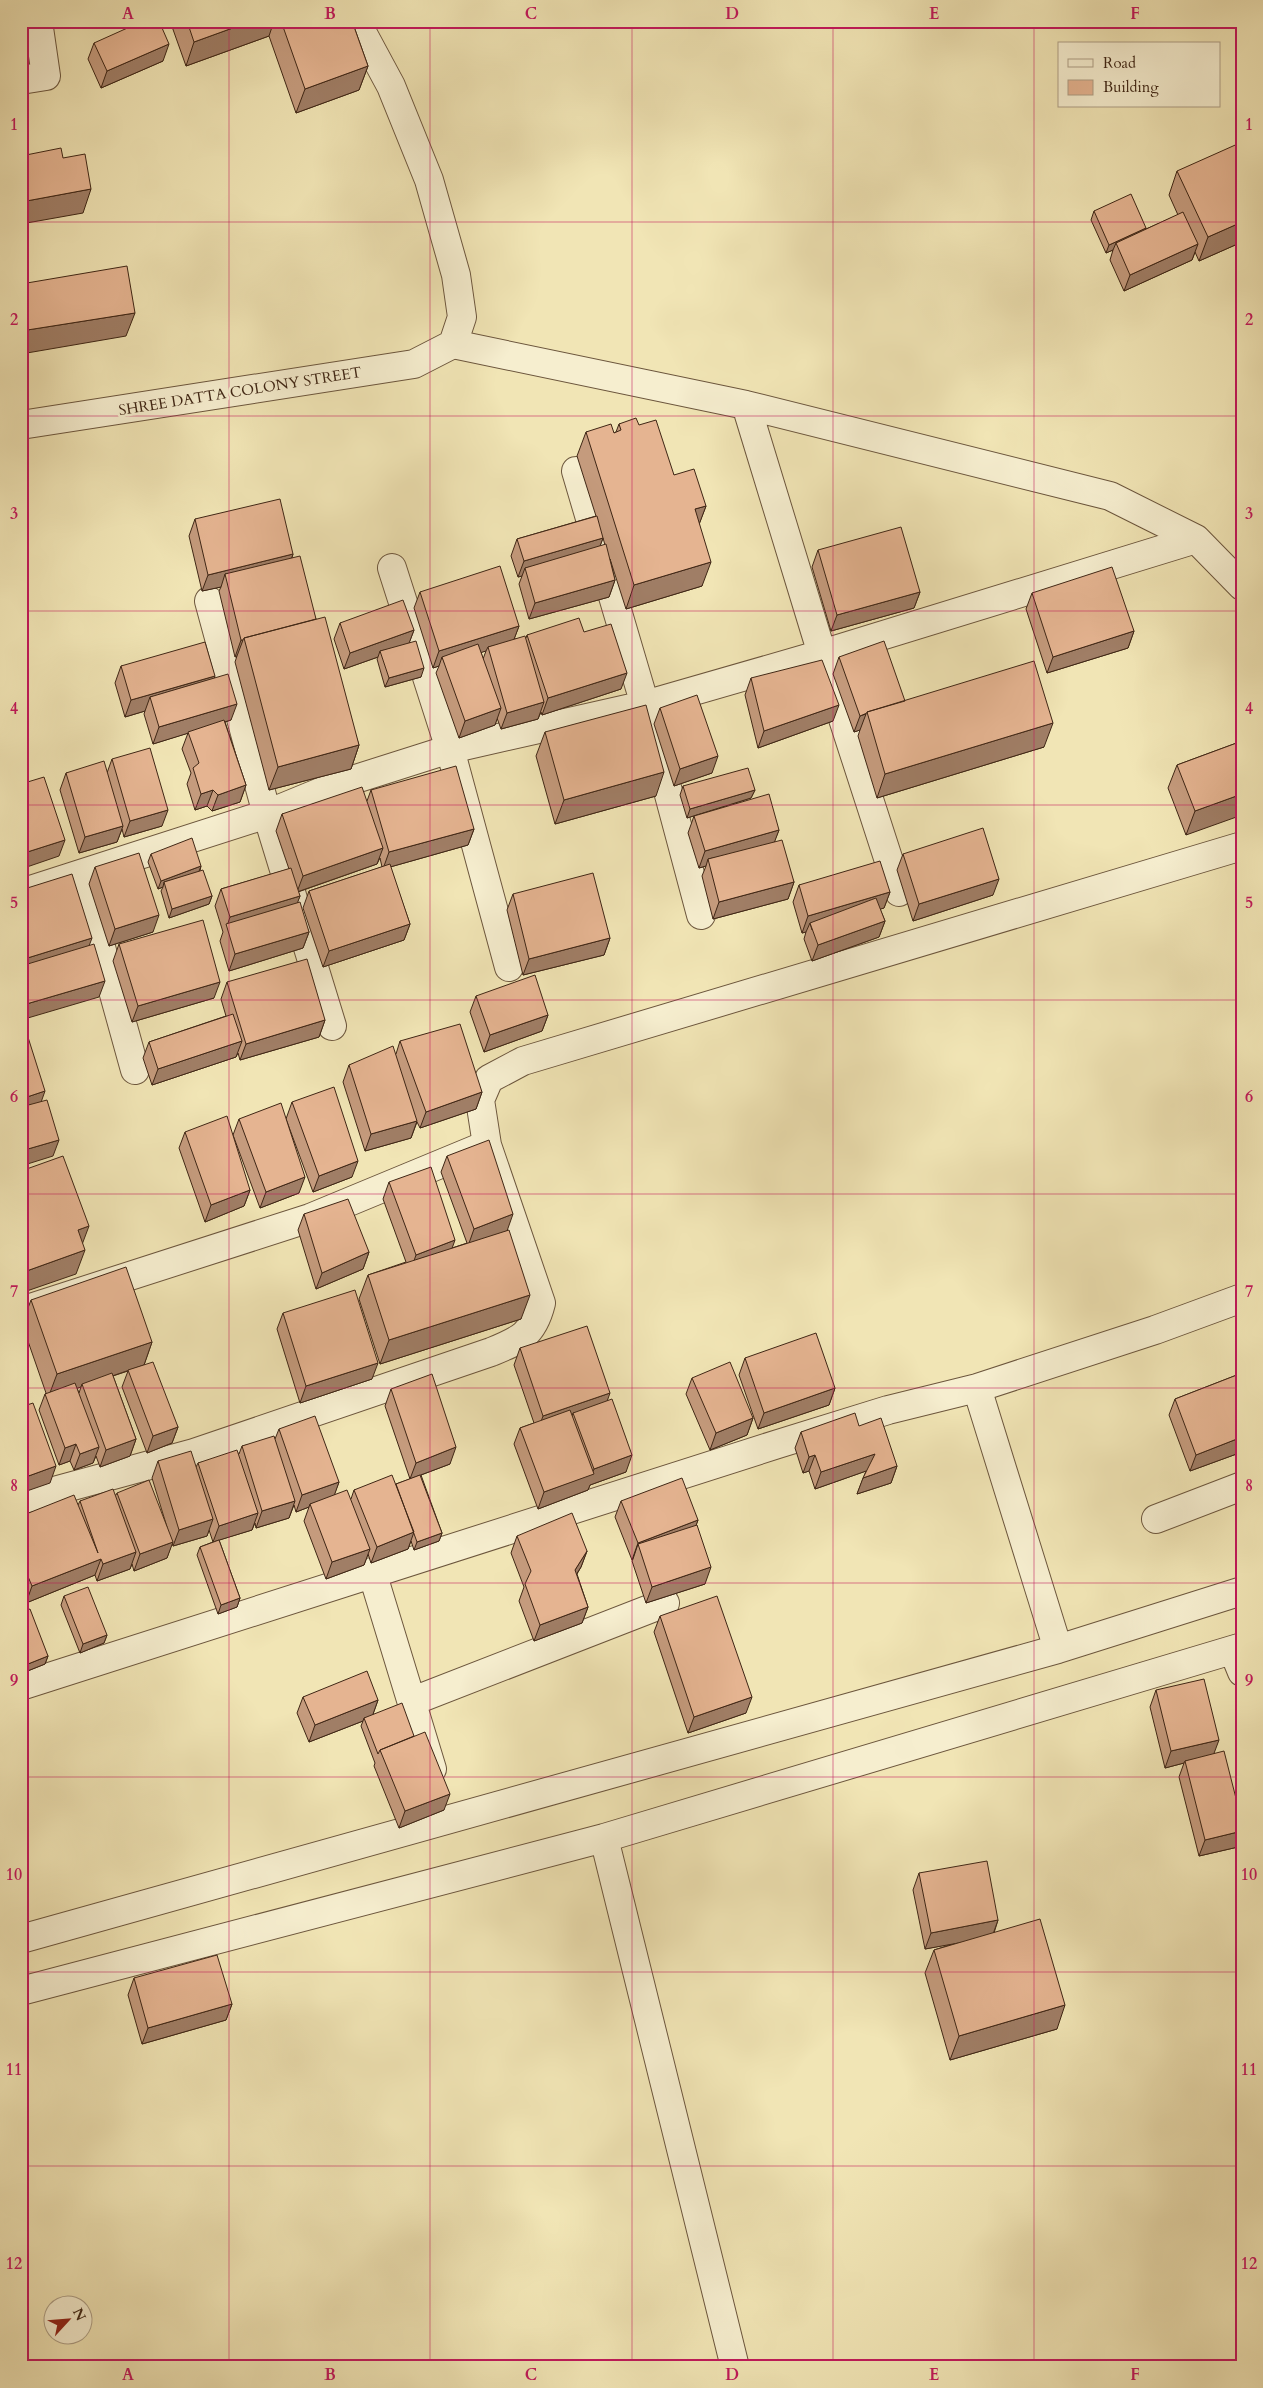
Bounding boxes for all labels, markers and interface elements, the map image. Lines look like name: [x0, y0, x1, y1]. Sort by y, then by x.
text: A: [122, 3, 134, 25]
text: B: [324, 3, 336, 25]
text: C: [525, 3, 537, 25]
text: D: [725, 3, 739, 25]
text: E: [929, 3, 939, 25]
text: F: [1130, 3, 1140, 25]
legend: [1058, 42, 1220, 108]
text: Road: [1103, 53, 1136, 73]
text: Building: [1103, 77, 1159, 97]
text: 1: [10, 114, 18, 136]
text: 1: [1245, 114, 1253, 136]
text: 2: [10, 309, 18, 331]
text: 2: [1245, 309, 1253, 331]
street label: SHREE DATTA COLONY STREET: [117, 362, 363, 420]
text: 3: [10, 503, 18, 525]
text: 3: [1245, 503, 1253, 525]
text: 4: [10, 698, 18, 720]
text: 4: [1245, 698, 1253, 720]
text: 5: [10, 892, 18, 914]
text: 5: [1245, 892, 1253, 914]
text: 6: [10, 1086, 18, 1108]
text: 6: [1245, 1086, 1253, 1108]
text: 7: [10, 1281, 18, 1303]
text: 7: [1245, 1281, 1253, 1303]
text: 8: [10, 1475, 18, 1497]
text: 8: [1245, 1475, 1253, 1497]
text: 9: [10, 1670, 18, 1692]
text: 9: [1245, 1670, 1253, 1692]
text: 10: [6, 1864, 22, 1886]
text: 10: [1241, 1864, 1257, 1886]
text: 11: [6, 2059, 22, 2081]
text: 11: [1241, 2059, 1257, 2081]
text: 12: [6, 2253, 22, 2275]
text: 12: [1241, 2253, 1257, 2275]
north arrow: [42, 2296, 92, 2346]
text: N: [68, 2305, 90, 2324]
text: A: [122, 2364, 134, 2386]
text: B: [324, 2364, 336, 2386]
text: C: [525, 2364, 537, 2386]
text: D: [725, 2364, 739, 2386]
text: E: [929, 2364, 939, 2386]
text: F: [1130, 2364, 1140, 2386]

